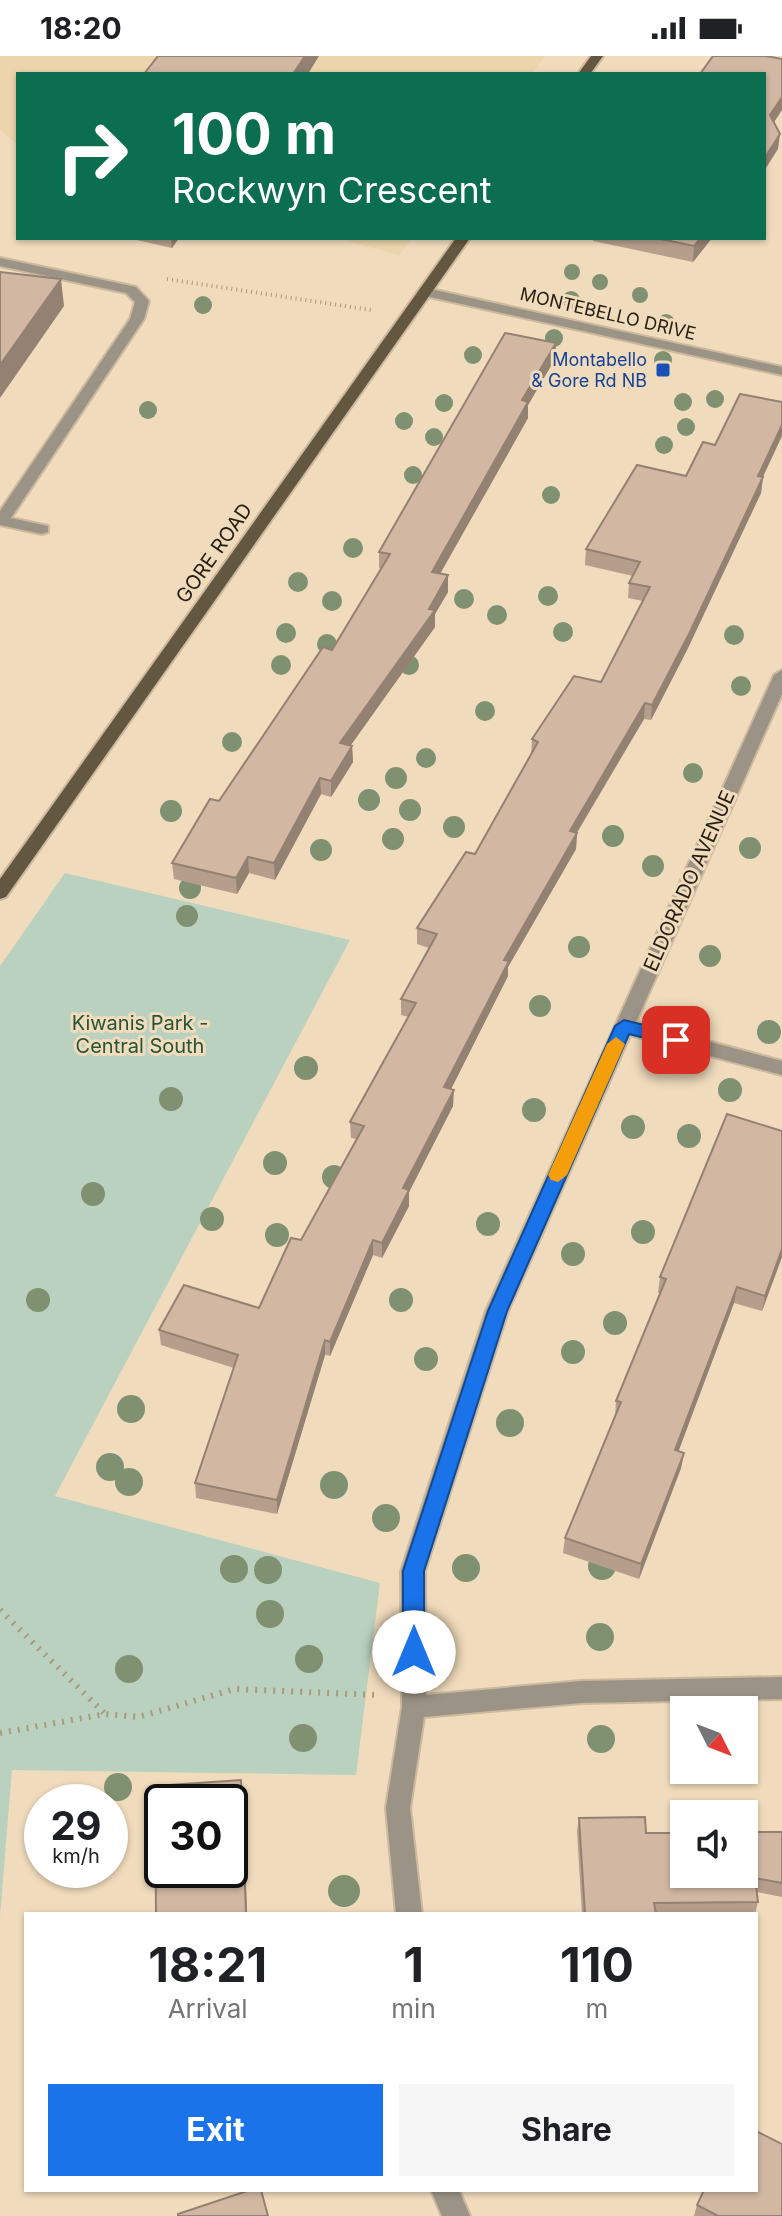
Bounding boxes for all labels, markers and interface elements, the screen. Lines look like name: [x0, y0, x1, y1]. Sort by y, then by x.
text: 18:20: [40, 10, 122, 46]
text: 100 m: [172, 100, 336, 168]
icon: right: [40, 104, 144, 208]
text: Rockwyn Crescent: [172, 168, 491, 212]
street label: MONTEBELLO DRIVE: [518, 283, 698, 344]
place label: Montabello & Gore Rd NB: [531, 349, 647, 391]
marker: Montabello & Gore Rd NB: [654, 361, 672, 379]
street label: GORE ROAD: [171, 498, 257, 608]
street label: ELDORADO AVENUE: [638, 787, 740, 975]
pin: [642, 1006, 710, 1074]
park label: Kiwanis Park - Central South: [72, 1011, 208, 1058]
icon: arrive: [654, 1018, 698, 1062]
position arrow: [372, 1610, 456, 1694]
north arrow: [670, 1696, 758, 1784]
map controls: [670, 1696, 758, 1888]
speed limit sign: 30: [144, 1784, 248, 1888]
button: sound: [670, 1800, 758, 1888]
text: 29: [50, 1801, 102, 1850]
text: km/h: [52, 1844, 100, 1868]
text: 18:21: [148, 1935, 267, 1994]
text: 1: [403, 1935, 424, 1994]
text: 110: [560, 1935, 634, 1994]
text: Arrival: [168, 1993, 248, 2024]
text: min: [391, 1993, 436, 2024]
text: m: [585, 1993, 608, 2024]
button: Exit: [48, 2084, 383, 2176]
button: Share: [399, 2084, 734, 2176]

